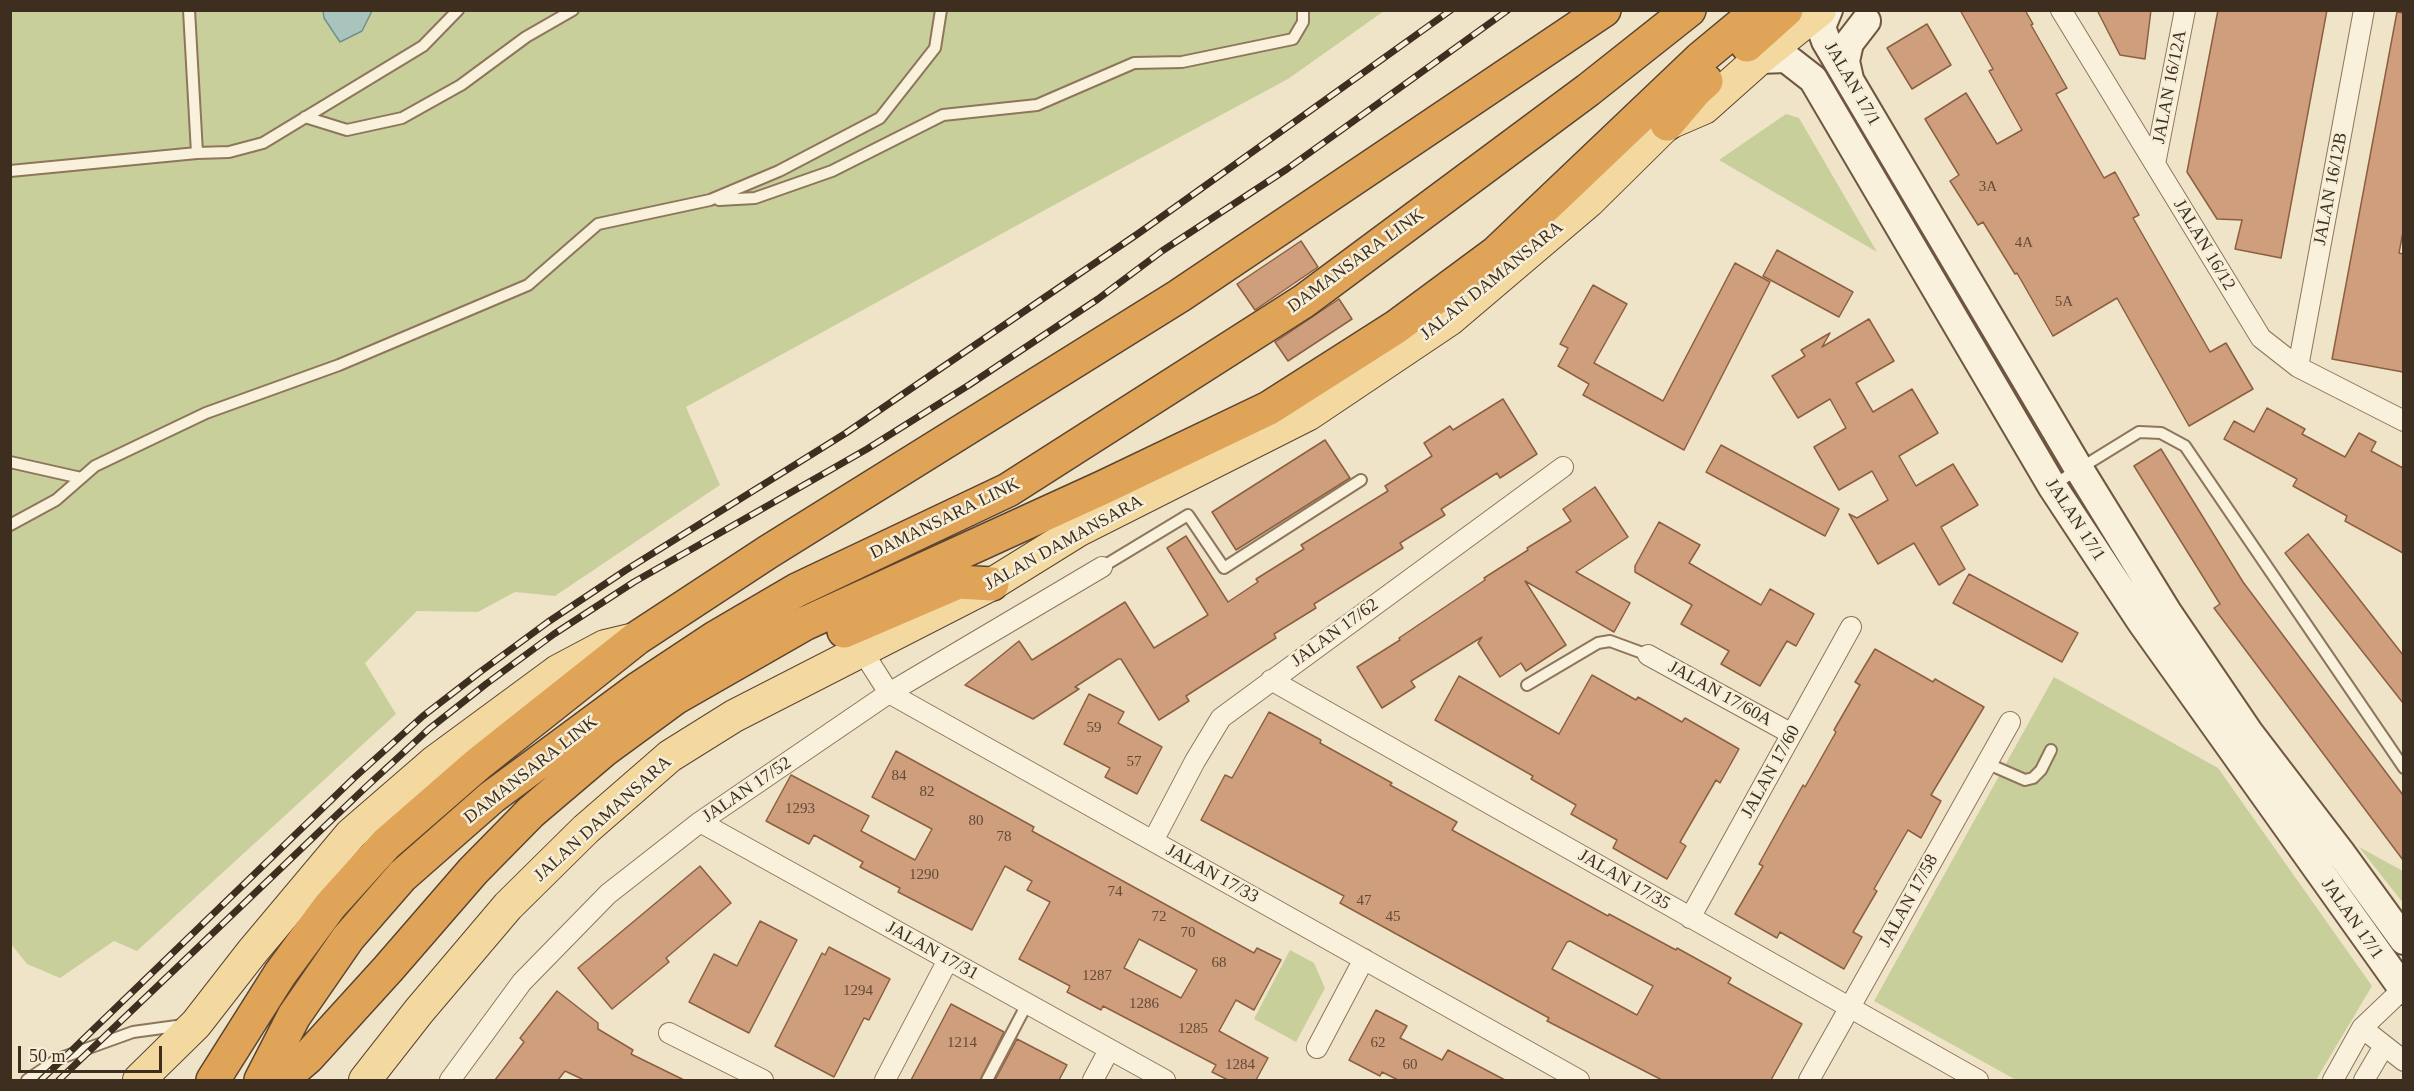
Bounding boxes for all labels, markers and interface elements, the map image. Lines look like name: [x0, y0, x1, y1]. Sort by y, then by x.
street label: JALAN 16/12A: [2148, 28, 2192, 146]
street label: JALAN 17/1: [1819, 38, 1885, 130]
street label: JALAN 16/12B: [2309, 131, 2353, 247]
house number: 3A: [1979, 178, 1997, 196]
street label: JALAN 16/12: [2168, 196, 2240, 294]
street label: DAMANSARA LINK: [1284, 204, 1428, 318]
street label: JALAN DAMANSARA: [1416, 217, 1568, 345]
house number: 4A: [2015, 234, 2033, 252]
house number: 5A: [2055, 293, 2073, 311]
street label: DAMANSARA LINK: [867, 473, 1023, 565]
street label: JALAN 17/1: [2040, 475, 2110, 565]
street label: JALAN DAMANSARA: [981, 491, 1147, 595]
street label: JALAN 17/62: [1287, 594, 1383, 672]
street label: JALAN 17/60A: [1664, 657, 1776, 731]
street label: DAMANSARA LINK: [460, 711, 602, 829]
house number: 59: [1086, 719, 1102, 737]
street label: JALAN 17/60: [1737, 722, 1805, 822]
street label: JALAN DAMANSARA: [530, 752, 676, 886]
street label: JALAN 17/52: [698, 752, 796, 828]
house number: 57: [1126, 753, 1142, 771]
house number: 84: [892, 767, 906, 785]
house number: 82: [920, 783, 934, 801]
house number: 1293: [785, 800, 815, 818]
house number: 80: [968, 812, 984, 830]
house number: 78: [996, 828, 1012, 846]
street label: JALAN 17/33: [1162, 840, 1262, 908]
street label: JALAN 17/35: [1574, 845, 1674, 915]
street label: JALAN 17/58: [1875, 851, 1943, 951]
house number: 1290: [909, 866, 939, 884]
street label: JALAN 17/1: [2316, 875, 2388, 963]
house number: 74: [1108, 883, 1122, 901]
house number: 47: [1356, 892, 1372, 910]
house number: 72: [1152, 908, 1166, 926]
house number: 45: [1386, 908, 1400, 926]
street label: JALAN 17/31: [882, 917, 982, 985]
house number: 70: [1180, 924, 1196, 942]
house number: 68: [1212, 954, 1226, 972]
house number: 1287: [1082, 967, 1112, 985]
house number: 1294: [843, 982, 873, 1000]
house number: 1286: [1129, 995, 1159, 1013]
house number: 1285: [1178, 1020, 1208, 1038]
scale bar: [21, 1034, 165, 1072]
house number: 1214: [947, 1034, 977, 1052]
house number: 62: [1370, 1034, 1386, 1052]
text: 50 m: [29, 1046, 66, 1066]
house number: 1284: [1225, 1056, 1255, 1074]
house number: 60: [1402, 1056, 1418, 1074]

